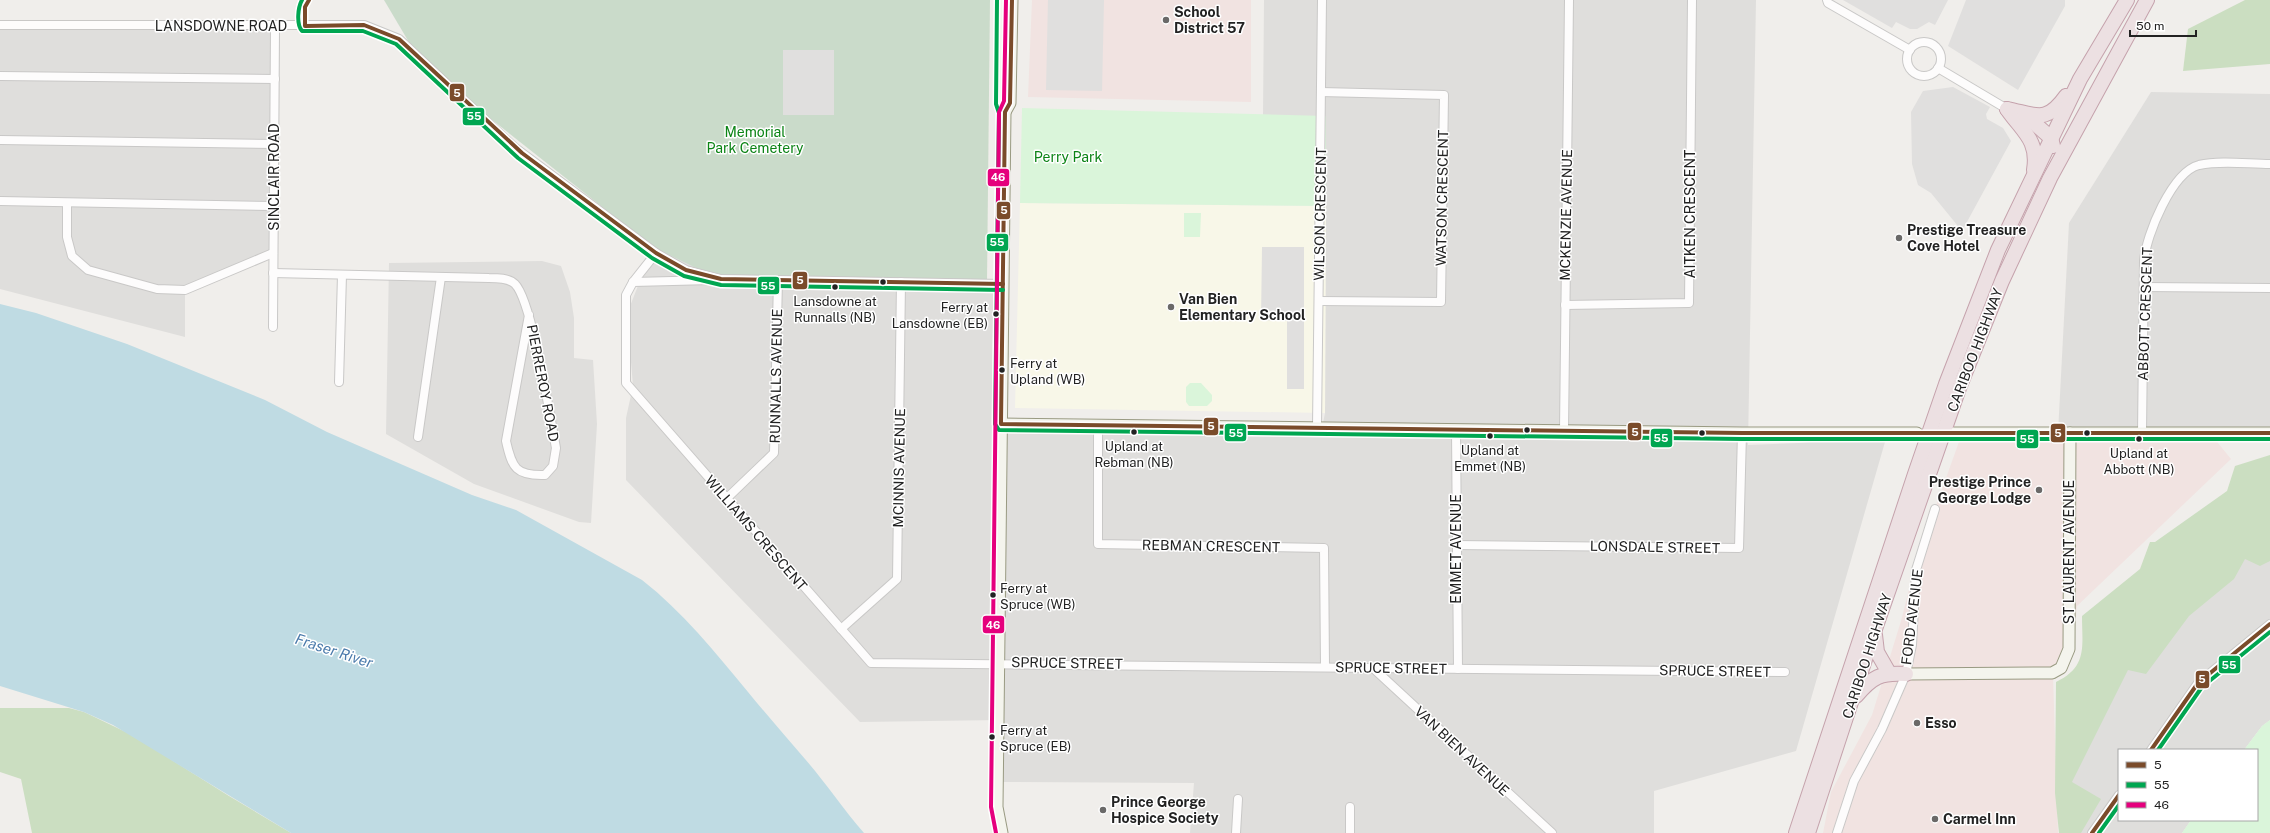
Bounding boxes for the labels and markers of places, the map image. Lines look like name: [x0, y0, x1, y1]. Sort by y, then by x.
place label: School District 57: [1174, 4, 1245, 36]
marker: School District 57: [1161, 15, 1171, 25]
place label: Prestige Treasure Cove Hotel: [1907, 222, 2026, 254]
marker: Prestige Treasure Cove Hotel: [1894, 233, 1904, 243]
unlabelled marker: [878, 277, 888, 287]
marker: Lansdowne at Runnalls (NB): [830, 282, 840, 292]
place label: Van Bien Elementary School: [1179, 291, 1306, 323]
place label: Lansdowne at Runnalls (NB): [793, 294, 877, 325]
place label: Ferry at Lansdowne (EB): [892, 300, 988, 331]
marker: Van Bien Elementary School: [1166, 302, 1176, 312]
marker: Ferry at Lansdowne (EB): [991, 309, 1001, 319]
place label: Ferry at Upland (WB): [1010, 356, 1085, 387]
marker: Ferry at Upland (WB): [997, 365, 1007, 375]
unlabelled marker: [1522, 425, 1532, 435]
marker: Upland at Rebman (NB): [1129, 427, 1139, 437]
unlabelled marker: [1697, 428, 1707, 438]
unlabelled marker: [2082, 428, 2092, 438]
marker: Upland at Emmet (NB): [1485, 431, 1495, 441]
marker: Upland at Abbott (NB): [2134, 434, 2144, 444]
place label: Upland at Rebman (NB): [1094, 439, 1174, 470]
place label: Upland at Emmet (NB): [1454, 443, 1526, 474]
place label: Upland at Abbott (NB): [2104, 446, 2174, 477]
place label: Prestige Prince George Lodge: [1929, 474, 2031, 506]
marker: Prestige Prince George Lodge: [2034, 485, 2044, 495]
place label: Ferry at Spruce (WB): [1000, 581, 1076, 612]
marker: Ferry at Spruce (WB): [988, 590, 998, 600]
place label: Esso: [1925, 715, 1957, 731]
marker: Esso: [1912, 718, 1922, 728]
place label: Ferry at Spruce (EB): [1000, 723, 1071, 754]
marker: Ferry at Spruce (EB): [987, 732, 997, 742]
place label: Prince George Hospice Society: [1111, 794, 1219, 826]
marker: Prince George Hospice Society: [1098, 805, 1108, 815]
place label: Carmel Inn: [1943, 811, 2016, 827]
marker: Carmel Inn: [1930, 814, 1940, 824]

